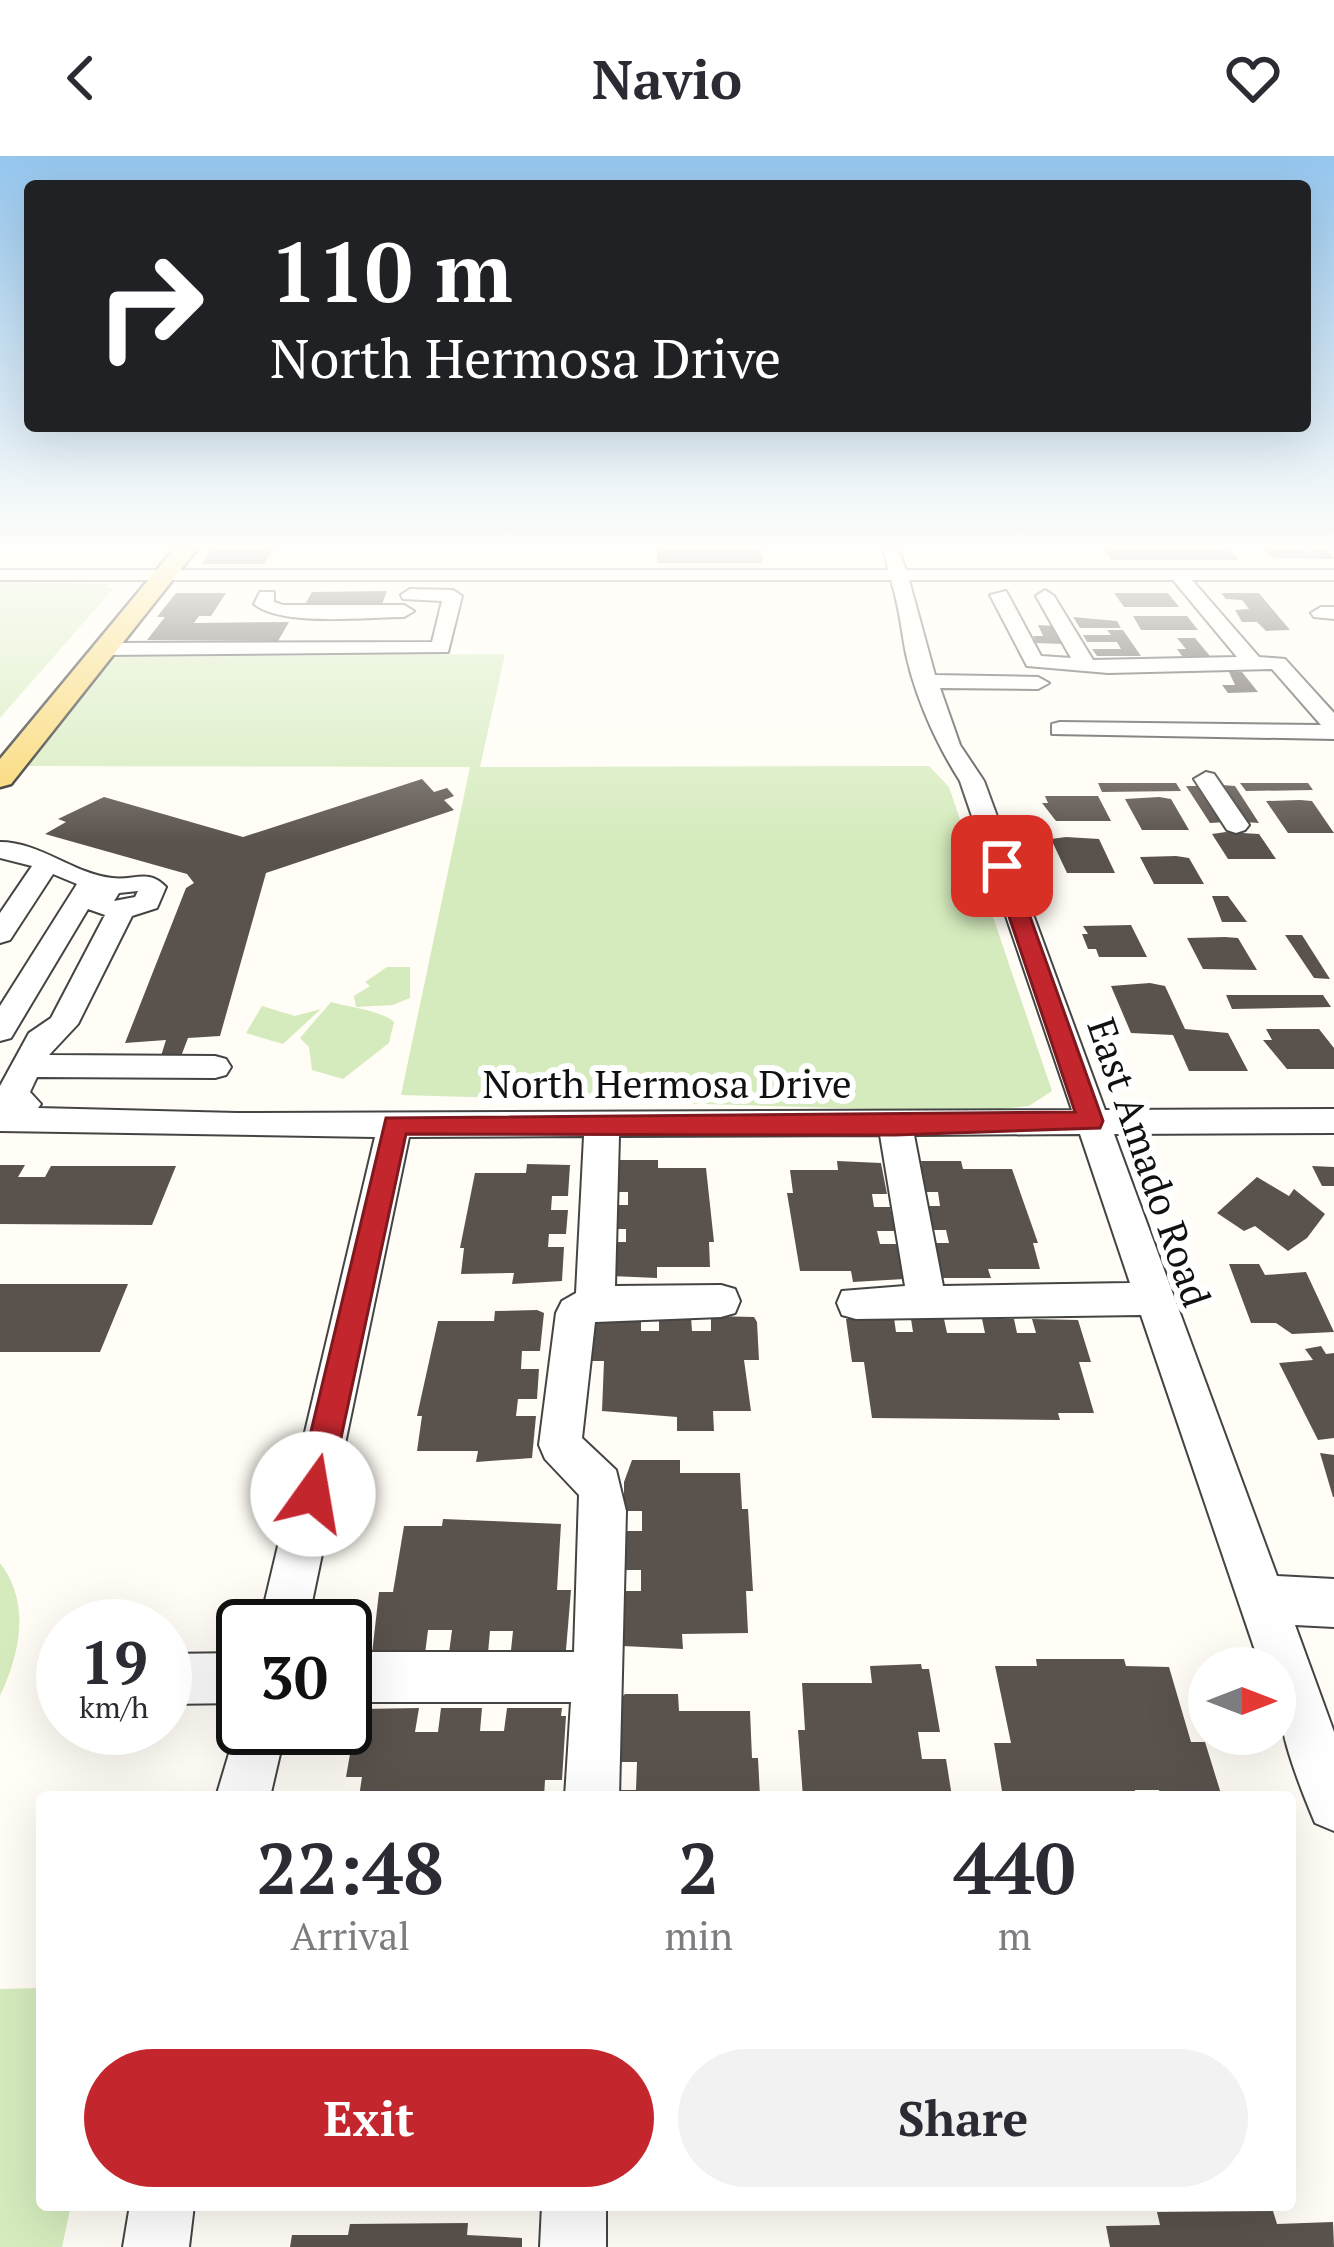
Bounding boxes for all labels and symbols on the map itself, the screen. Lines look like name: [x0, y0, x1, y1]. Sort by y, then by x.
pin: [951, 815, 1053, 917]
street label: East Amado Road: [1076, 1011, 1224, 1313]
street label: North Hermosa Drive: [482, 1057, 852, 1109]
position arrow: [250, 1431, 376, 1557]
speed limit sign: 30: [216, 1599, 372, 1755]
north arrow: [1188, 1647, 1296, 1755]

